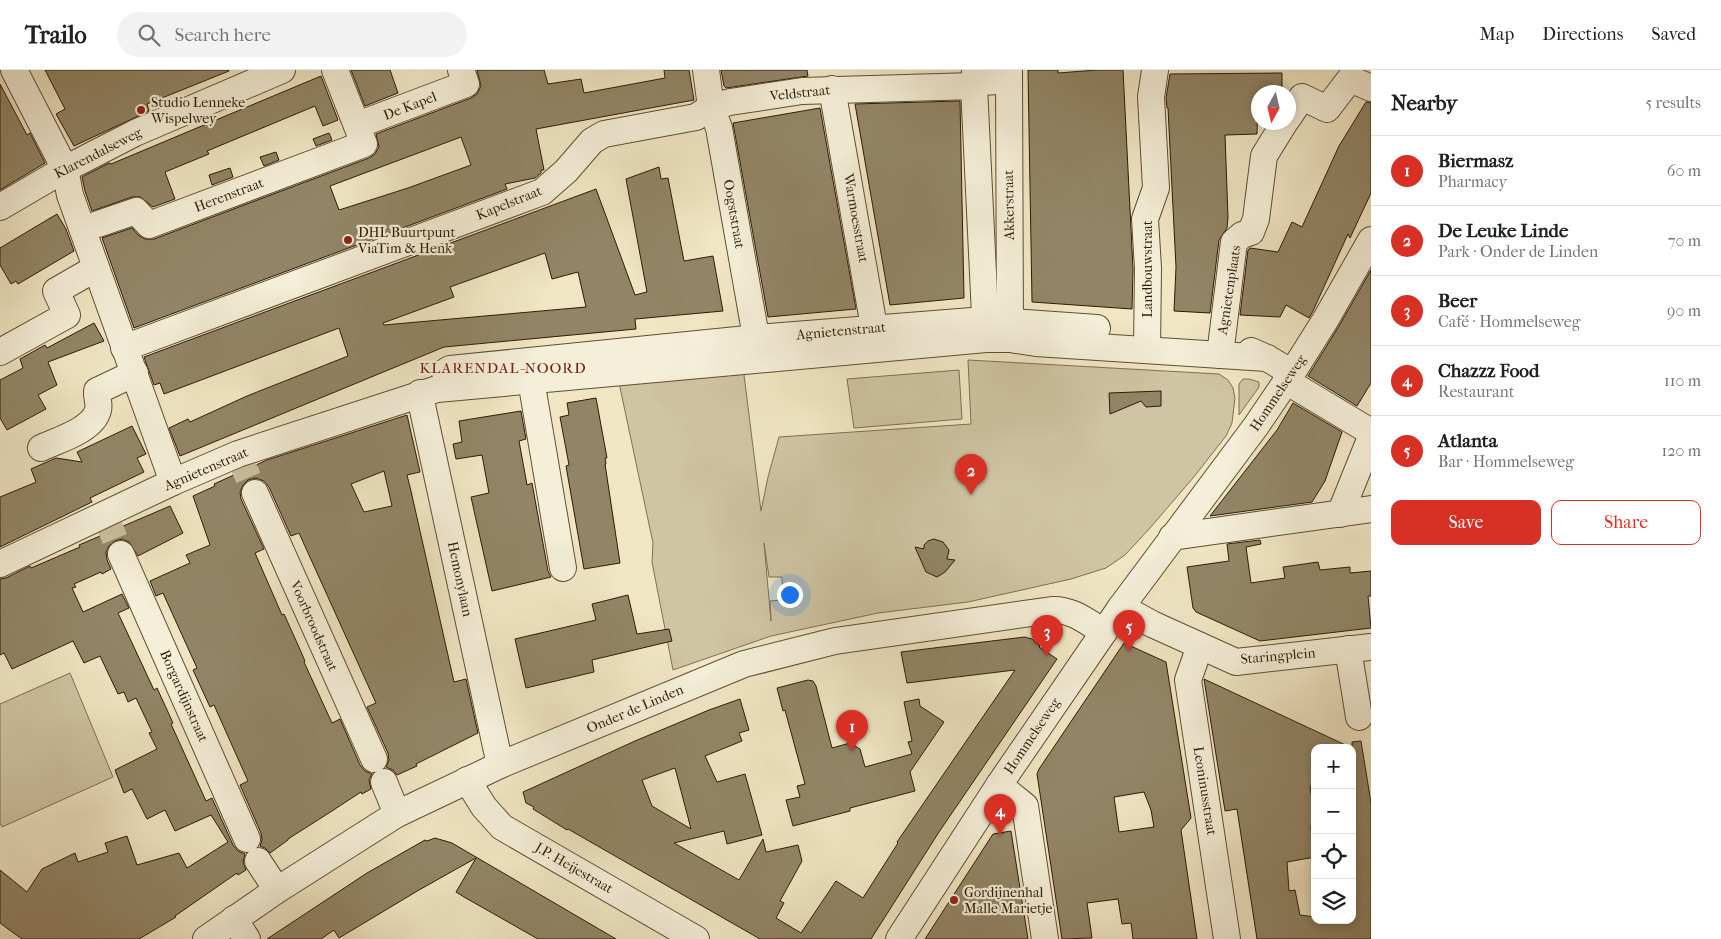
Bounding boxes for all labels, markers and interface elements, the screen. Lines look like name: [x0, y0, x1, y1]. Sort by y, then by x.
search box: [117, 12, 467, 57]
text: Trailo: [25, 21, 87, 49]
icon: search: [135, 21, 163, 49]
text: Search here: [175, 24, 271, 46]
text: Map: [1480, 24, 1514, 45]
text: Directions: [1542, 24, 1623, 45]
text: Saved: [1651, 24, 1696, 45]
street label: Veldstraat: [768, 81, 831, 105]
north arrow: [1251, 85, 1296, 130]
street label: De Kapel: [381, 88, 439, 124]
text: Nearby: [1391, 91, 1457, 115]
text: 5 results: [1645, 93, 1701, 112]
place label: Studio Lenneke Wispelwey: [150, 94, 245, 127]
marker: Studio Lenneke Wispelwey: [135, 104, 147, 116]
street label: Klarendalseweg: [51, 123, 145, 182]
text: Biermasz: [1438, 150, 1513, 172]
text: 1: [1404, 161, 1410, 180]
text: 60 m: [1667, 161, 1701, 180]
street label: Akkerstraat: [1000, 170, 1018, 241]
street label: Warmoesstraat: [840, 171, 872, 264]
text: Pharmacy: [1438, 172, 1507, 191]
street label: Herenstraat: [192, 174, 266, 216]
street label: Oogststraat: [720, 178, 748, 250]
street label: Kapelstraat: [474, 182, 544, 224]
street label: Landbouwstraat: [1139, 220, 1156, 318]
text: De Leuke Linde: [1438, 220, 1568, 242]
place label: DHL Buurtpunt ViaTim & Henk: [357, 224, 455, 257]
text: 2: [1403, 231, 1411, 250]
text: 70 m: [1668, 231, 1701, 250]
marker: DHL Buurtpunt ViaTim & Henk: [342, 234, 354, 246]
text: Park · Onder de Linden: [1438, 242, 1598, 261]
street label: Agnietenplaats: [1213, 244, 1244, 337]
text: Beer: [1438, 290, 1477, 312]
text: 3: [1404, 301, 1410, 320]
text: 90 m: [1667, 301, 1701, 320]
text: Café · Hommelseweg: [1438, 312, 1580, 331]
street label: Agnietenstraat: [795, 319, 886, 343]
street label: Hommelseweg: [1246, 351, 1310, 434]
district label: KLARENDAL-NOORD: [419, 359, 587, 377]
text: Chazzz Food: [1438, 360, 1539, 382]
text: 4: [1402, 371, 1412, 390]
text: 110 m: [1664, 371, 1701, 390]
text: Restaurant: [1438, 382, 1514, 401]
text: Atlanta: [1438, 430, 1497, 452]
text: 5: [1404, 441, 1410, 460]
text: 120 m: [1662, 441, 1701, 460]
street label: Agnietenstraat: [160, 444, 251, 495]
text: Bar · Hommelseweg: [1438, 452, 1574, 471]
pin: 2: [955, 454, 987, 495]
button: Save: [1391, 500, 1541, 545]
button: Share: [1551, 500, 1701, 545]
street label: Hemonylaan: [444, 540, 476, 618]
street label: Voorbroodstraat: [286, 577, 342, 674]
your location: [777, 582, 803, 608]
pin: 5: [1113, 610, 1145, 651]
pin: 3: [1031, 615, 1063, 656]
street label: Staringplein: [1240, 644, 1316, 668]
street label: Borgardijnstraat: [156, 647, 212, 745]
street label: Onder de Linden: [584, 681, 686, 737]
street label: Hommelseweg: [1000, 694, 1064, 777]
pin: 1: [836, 710, 868, 751]
map controls: [1311, 744, 1356, 924]
button: +: [1311, 744, 1356, 789]
street label: Leoninusstraat: [1190, 745, 1220, 837]
button: −: [1311, 789, 1356, 834]
pin: 4: [984, 794, 1016, 835]
button: locate: [1311, 834, 1356, 879]
street label: J.P. Heijestraat: [531, 838, 616, 897]
button: layers: [1311, 879, 1356, 924]
place label: Gordijnenhal Malle Marietje: [964, 884, 1053, 917]
marker: Gordijnenhal Malle Marietje: [948, 894, 960, 906]

